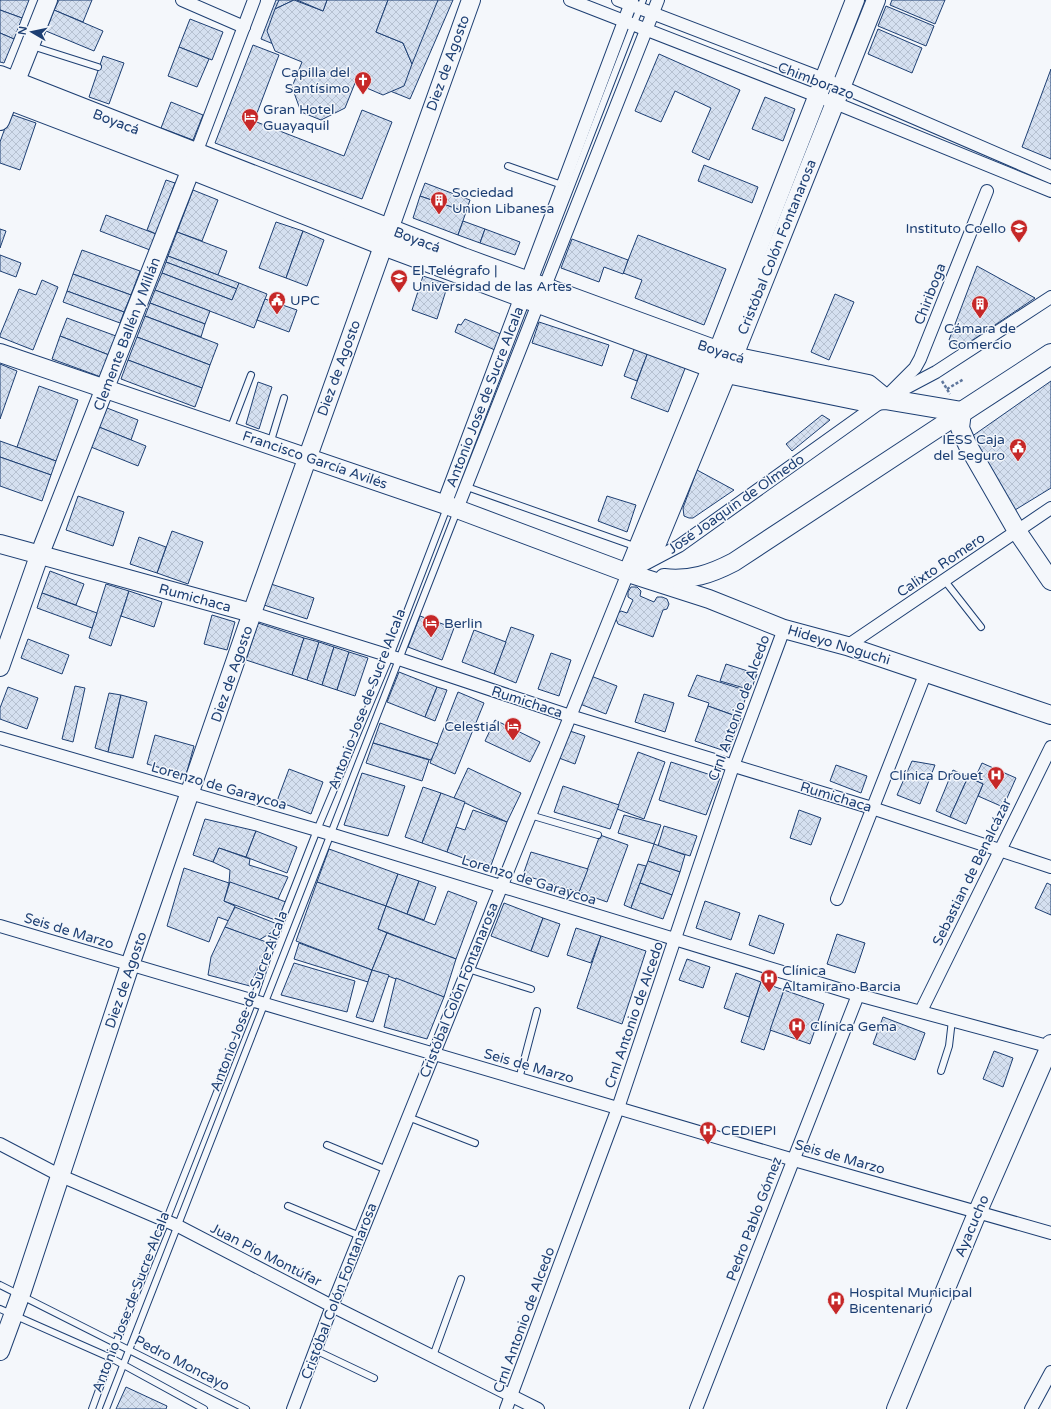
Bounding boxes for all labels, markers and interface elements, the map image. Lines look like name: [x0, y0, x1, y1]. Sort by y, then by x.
north arrow: [12, 12, 52, 52]
street label: Diez de Agosto: [423, 13, 473, 113]
text: N: [16, 25, 30, 36]
street label: Chimborazo: [775, 59, 857, 103]
place label: Capilla del Santísimo: [281, 64, 350, 97]
church icon: Capilla del Santísimo: [353, 70, 373, 95]
place label: Gran Hotel Guayaquil: [263, 101, 334, 134]
street label: Boyacá: [90, 105, 142, 139]
hotel icon: Gran Hotel Guayaquil: [240, 107, 260, 132]
street label: Cristóbal Colón Fontanarosa: [734, 157, 820, 337]
place label: Sociedad Union Libanesa: [452, 184, 554, 217]
building icon: Sociedad Union Libanesa: [429, 190, 449, 215]
school or university icon: Instituto Coello: [1009, 218, 1029, 243]
place label: Instituto Coello: [905, 220, 1006, 237]
street label: Boyacá: [391, 223, 443, 257]
street label: Clemente Ballén y Millán: [90, 255, 164, 413]
street label: Chiriboga: [910, 261, 950, 327]
place label: El Telégrafo | Universidad de las Artes: [412, 262, 572, 295]
school or university icon: El Telégrafo | Universidad de las Artes: [389, 268, 409, 293]
public building icon: UPC: [267, 290, 287, 315]
place label: UPC: [290, 292, 320, 309]
building icon: Cámara de Comercio: [970, 294, 990, 319]
street label: Antonio Jose de Sucre Alcala: [443, 304, 527, 490]
street label: Diez de Agosto: [314, 318, 364, 418]
place label: Cámara de Comercio: [944, 320, 1016, 353]
street label: Boyacá: [695, 336, 747, 368]
street label: Francisco García Avilés: [240, 427, 390, 493]
place label: IESS Caja del Seguro: [934, 431, 1005, 464]
public building icon: IESS Caja del Seguro: [1008, 437, 1028, 462]
street label: José Joaquín de Olmedo: [665, 450, 807, 558]
street label: Calixto Romero: [894, 529, 988, 601]
street label: Rumichaca: [157, 580, 233, 616]
street label: Antonio Jose de Sucre Alcala: [325, 606, 409, 792]
hotel icon: Berlin: [421, 613, 441, 638]
place label: Berlin: [444, 615, 482, 632]
street label: Hideyo Noguchi: [786, 621, 892, 669]
street label: Diez de Agosto: [208, 624, 256, 724]
street label: Crnl Antonio de Alcedo: [705, 633, 773, 783]
street label: Rumichaca: [489, 682, 565, 722]
hotel icon: Celestial: [503, 716, 523, 741]
place label: Celestial: [444, 718, 500, 735]
street label: Lorenzo de Garaycoa: [149, 758, 289, 814]
hospital icon: Clínica Drouet: [986, 765, 1006, 790]
place label: Clínica Drouet: [889, 767, 984, 784]
street label: Rumichaca: [798, 778, 874, 816]
street label: Sebastian de Benalcázar: [929, 795, 1015, 949]
street label: Lorenzo de Garaycoa: [459, 851, 599, 909]
street label: Cristóbal Colón Fontanarosa: [416, 900, 502, 1080]
street label: Antonio Jose de Sucre Alcala: [207, 908, 291, 1094]
street label: Seis de Marzo: [22, 909, 116, 953]
street label: Diez de Agosto: [102, 930, 150, 1030]
street label: Crnl Antonio de Alcedo: [601, 939, 667, 1091]
place label: Clínica Altamirano Barcia: [782, 962, 901, 995]
hospital icon: Clínica Altamirano Barcia: [759, 968, 779, 993]
hospital icon: Clínica Gema: [787, 1016, 807, 1041]
place label: Clínica Gema: [810, 1018, 897, 1035]
street label: Seis de Marzo: [482, 1045, 576, 1087]
hospital icon: CEDIEPI: [698, 1120, 718, 1145]
place label: CEDIEPI: [721, 1122, 777, 1139]
street label: Seis de Marzo: [793, 1136, 887, 1178]
street label: Pedro Pablo Gómez: [722, 1155, 786, 1283]
street label: Ayacucho: [951, 1192, 993, 1260]
street label: Cristóbal Colón Fontanarosa: [297, 1200, 381, 1382]
street label: Antonio Jose de Sucre Alcala: [89, 1209, 173, 1395]
street label: Juan Pío Montúfar: [208, 1220, 325, 1291]
street label: Crnl Antonio de Alcedo: [490, 1245, 558, 1395]
place label: Hospital Municipal Bicentenario: [849, 1284, 972, 1317]
hospital icon: Hospital Municipal Bicentenario: [826, 1290, 846, 1315]
street label: Pedro Moncayo: [131, 1332, 233, 1394]

